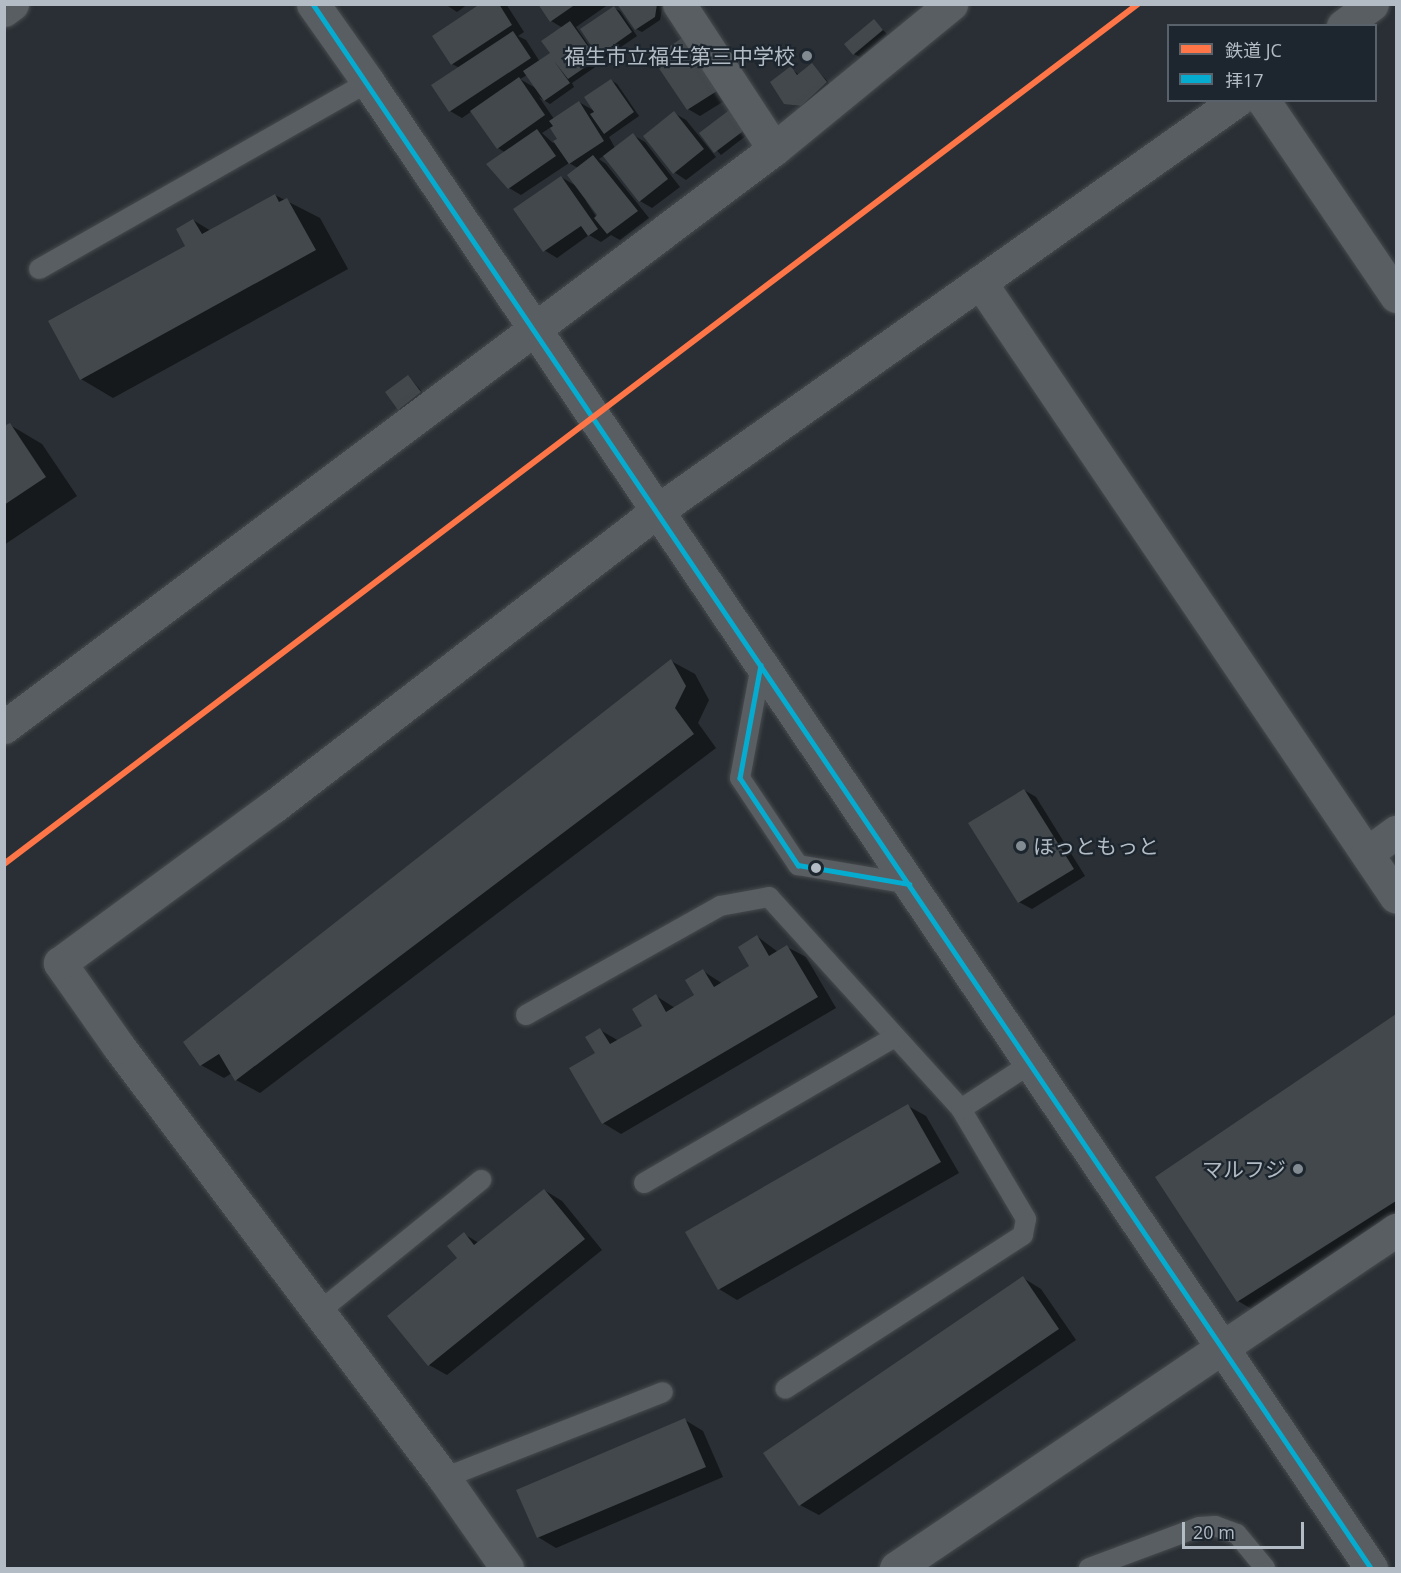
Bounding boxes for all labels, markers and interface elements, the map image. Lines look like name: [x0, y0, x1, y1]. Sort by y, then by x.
legend: [1167, 24, 1377, 102]
text: 鉄道 JC: [1225, 38, 1282, 62]
place label: 福生市立福生第三中学校: [564, 43, 795, 69]
marker: 福生市立福生第三中学校: [800, 49, 814, 63]
text: 拝17: [1225, 68, 1264, 92]
place label: ほっともっと: [1033, 833, 1159, 859]
marker: ほっともっと: [1014, 839, 1028, 853]
unlabelled marker: [810, 862, 822, 874]
place label: マルフジ: [1202, 1156, 1286, 1182]
marker: マルフジ: [1291, 1162, 1305, 1176]
scale bar: [1185, 1510, 1306, 1548]
text: 20 m: [1193, 1520, 1235, 1544]

